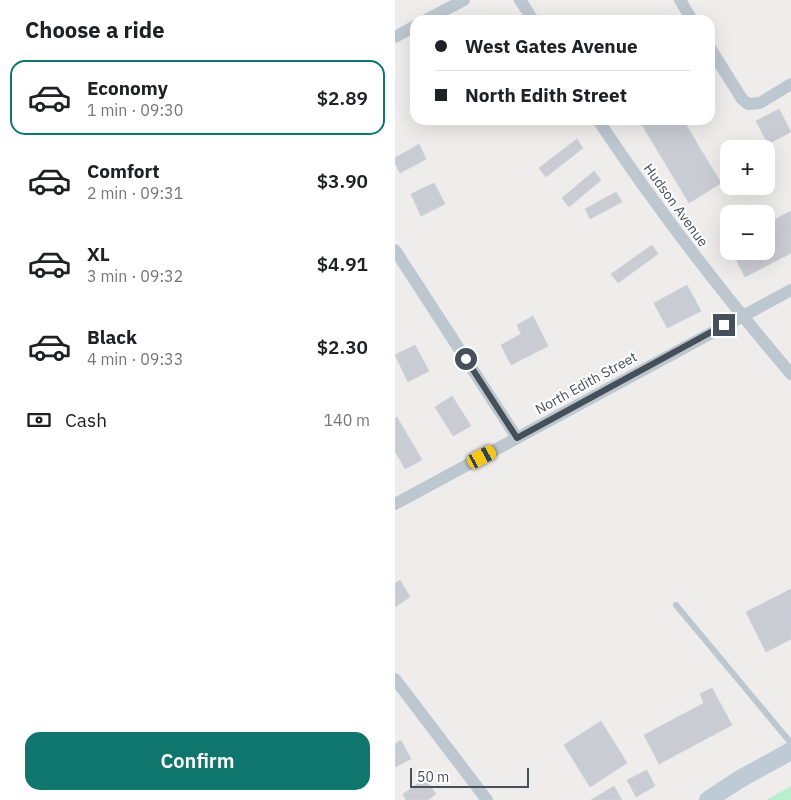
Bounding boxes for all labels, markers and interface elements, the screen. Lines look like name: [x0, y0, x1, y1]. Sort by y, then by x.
text: Choose a ride: [25, 15, 165, 44]
text: West Gates Avenue: [465, 34, 638, 58]
icon: car: [27, 75, 72, 120]
text: Economy: [87, 76, 168, 100]
text: North Edith Street: [465, 83, 627, 107]
text: $2.89: [317, 86, 368, 110]
text: 1 min · 09:30: [87, 100, 183, 120]
map controls: [720, 140, 775, 260]
button: +: [720, 140, 775, 195]
icon: car: [27, 158, 72, 203]
text: Comfort: [87, 159, 160, 183]
street label: Hudson Avenue: [640, 160, 712, 250]
text: $3.90: [317, 169, 368, 193]
text: 2 min · 09:31: [87, 183, 183, 203]
button: −: [720, 205, 775, 260]
icon: car: [27, 241, 72, 286]
text: XL: [87, 242, 110, 266]
text: $4.91: [317, 252, 368, 276]
text: 3 min · 09:32: [87, 266, 183, 286]
route end: [713, 314, 735, 336]
icon: car: [27, 324, 72, 369]
text: Black: [87, 325, 137, 349]
text: $2.30: [317, 335, 368, 359]
route start: [455, 348, 477, 370]
street label: North Edith Street: [532, 348, 640, 418]
text: 4 min · 09:33: [87, 349, 183, 369]
icon: cash: [25, 406, 53, 434]
text: Cash: [65, 408, 107, 432]
text: 140 m: [323, 410, 370, 430]
car: [465, 443, 498, 471]
button: Confirm: [25, 732, 370, 790]
scale bar: [410, 765, 529, 788]
text: 50 m: [417, 768, 449, 786]

